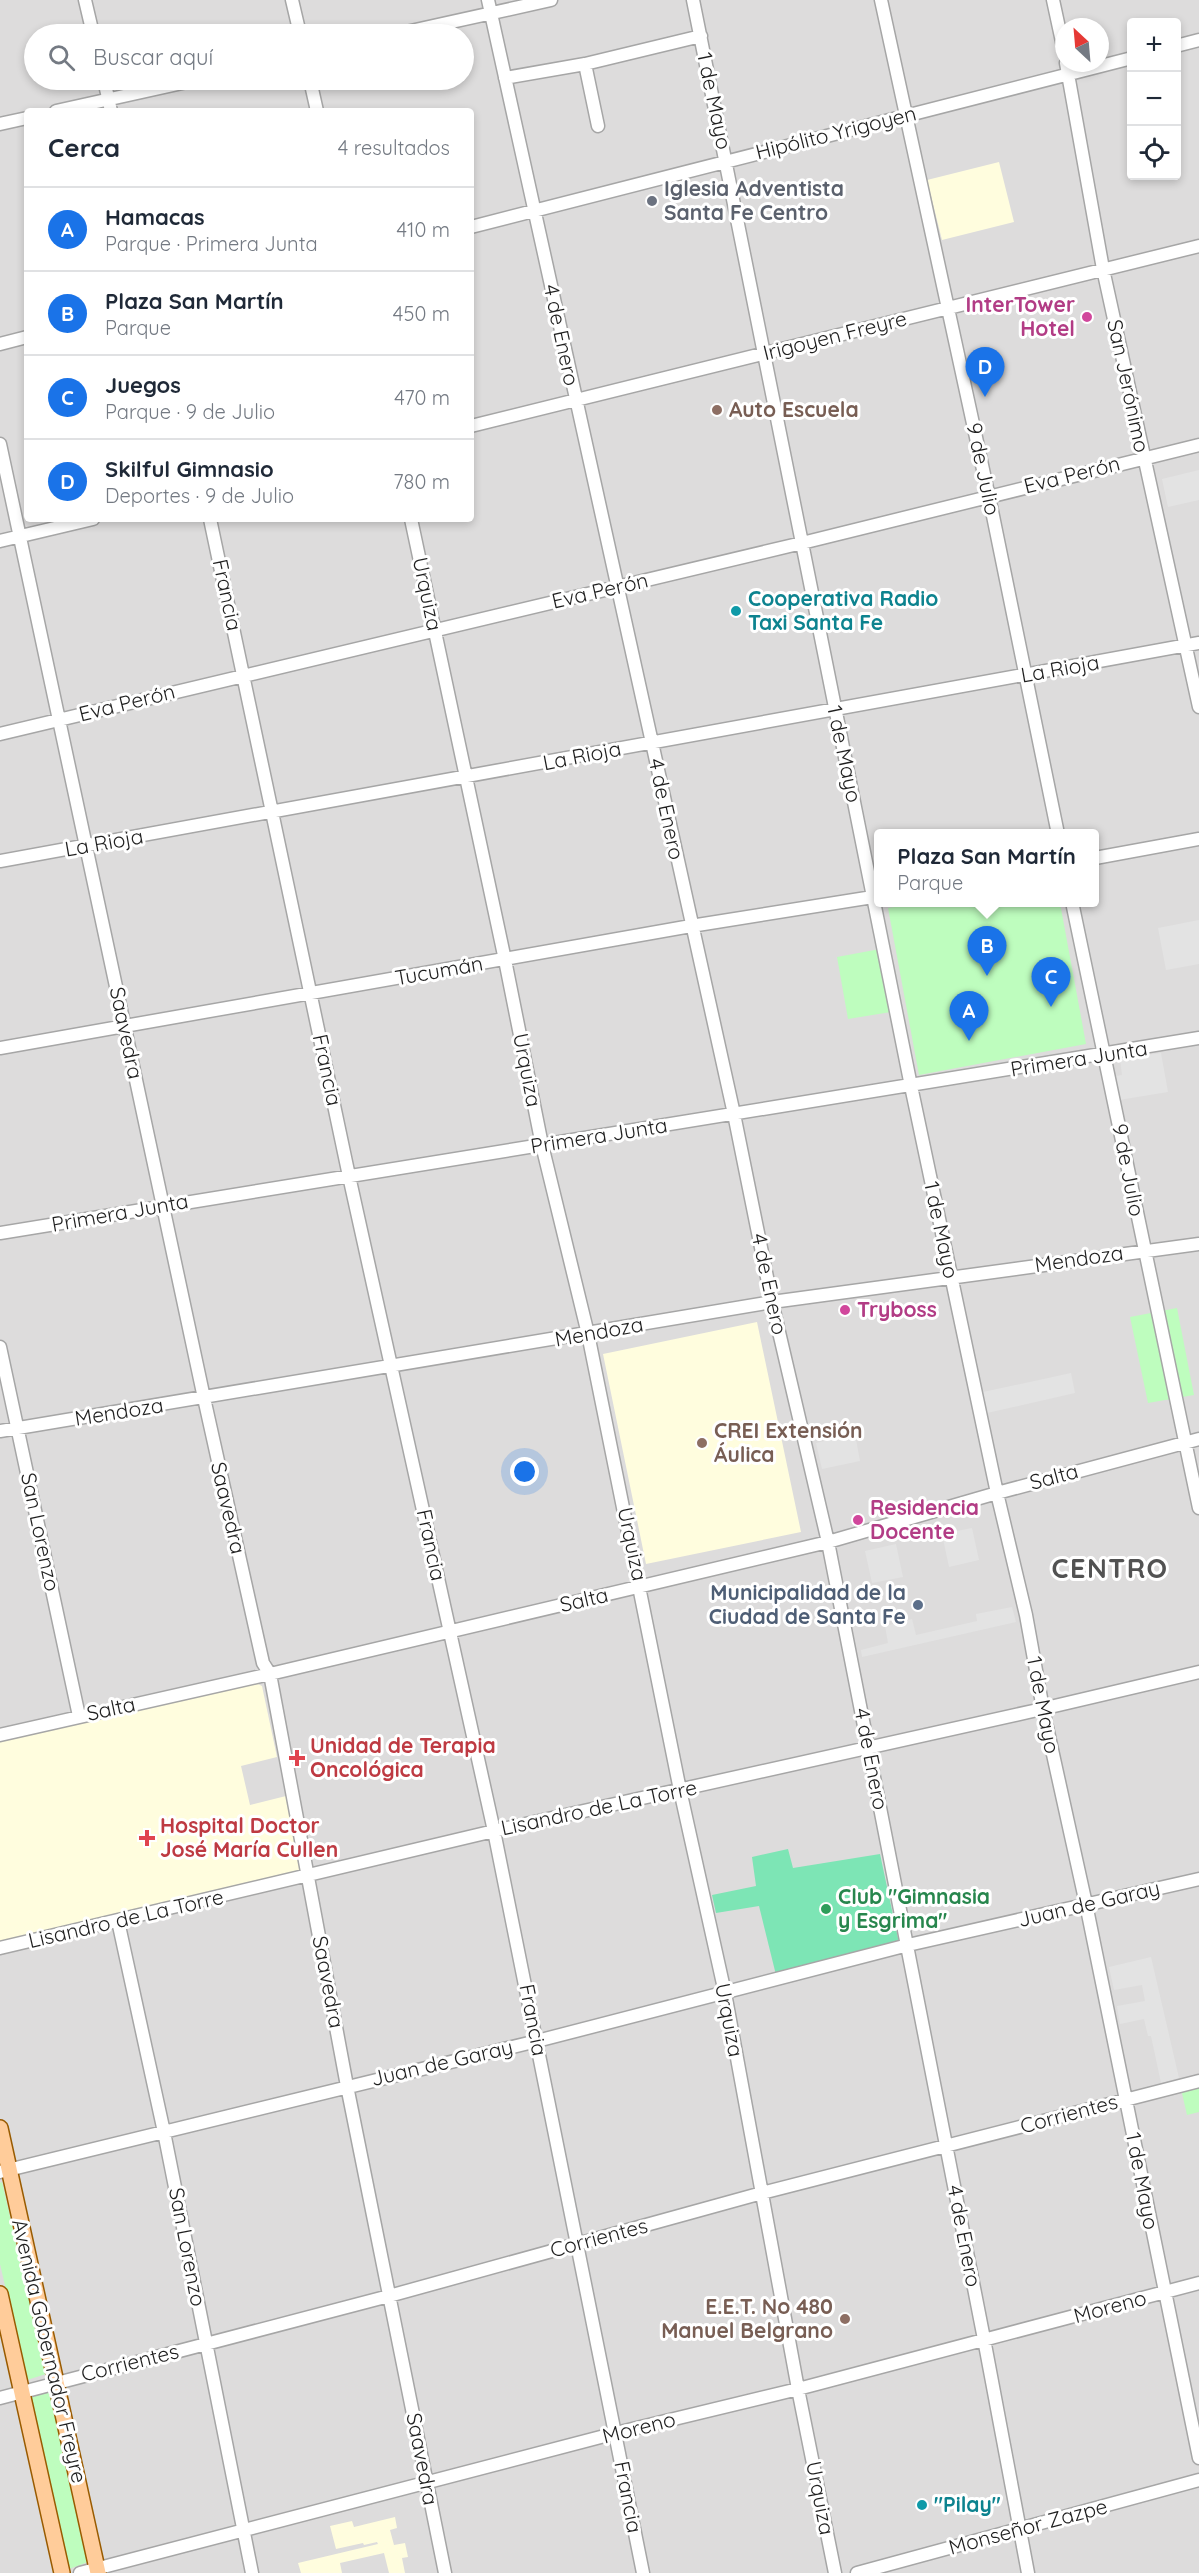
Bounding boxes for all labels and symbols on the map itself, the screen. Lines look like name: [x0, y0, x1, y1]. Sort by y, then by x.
north arrow: [1055, 18, 1109, 72]
street label: 1 de Mayo: [692, 50, 738, 152]
street label: Hipólito Yrigoyen: [753, 99, 919, 165]
place label: Iglesia Adventista Santa Fe Centro: [664, 175, 844, 225]
marker: Iglesia Adventista Santa Fe Centro: [645, 194, 659, 208]
street label: 4 de Enero: [539, 282, 585, 388]
place label: InterTower Hotel: [966, 291, 1075, 341]
street label: Irigoyen Freyre: [760, 305, 909, 365]
marker: InterTower Hotel: [1080, 310, 1094, 324]
street label: San Jerónimo: [1102, 317, 1156, 455]
pin: D: [966, 348, 1004, 397]
place label: Auto Escuela: [729, 396, 859, 422]
marker: Auto Escuela: [710, 403, 724, 417]
street label: 9 de Julio: [962, 420, 1006, 517]
street label: Eva Perón: [1021, 450, 1123, 499]
street label: Urquiza: [408, 555, 448, 633]
street label: Francia: [208, 557, 248, 633]
street label: Eva Perón: [549, 566, 651, 614]
place label: Cooperativa Radio Taxi Santa Fe: [748, 585, 938, 635]
marker: Cooperativa Radio Taxi Santa Fe: [729, 604, 743, 618]
street label: La Rioja: [1019, 648, 1101, 688]
street label: Eva Perón: [76, 678, 178, 727]
street label: 1 de Mayo: [822, 703, 868, 805]
street label: La Rioja: [540, 735, 623, 775]
street label: 4 de Enero: [644, 756, 690, 862]
street label: La Rioja: [63, 822, 145, 862]
pin: B: [968, 926, 1006, 976]
street label: Tucumán: [393, 949, 485, 991]
pin: C: [1032, 958, 1070, 1007]
street label: Saavedra: [105, 984, 149, 1081]
pin: A: [950, 992, 988, 1041]
street label: Urquiza: [508, 1031, 548, 1109]
street label: Francia: [308, 1032, 348, 1108]
street label: Primera Junta: [1008, 1034, 1149, 1082]
street label: Primera Junta: [528, 1111, 669, 1159]
street label: 9 de Julio: [1107, 1121, 1151, 1218]
street label: 1 de Mayo: [919, 1179, 965, 1281]
street label: Primera Junta: [49, 1187, 190, 1237]
street label: 4 de Enero: [747, 1231, 793, 1337]
street label: Mendoza: [1033, 1239, 1125, 1277]
place label: Tryboss: [857, 1296, 937, 1322]
marker: Tryboss: [838, 1303, 852, 1317]
street label: Mendoza: [553, 1310, 645, 1352]
street label: Mendoza: [73, 1391, 165, 1431]
place label: CREI Extensión Áulica: [714, 1417, 863, 1467]
marker: CREI Extensión Áulica: [695, 1436, 709, 1450]
your location: [510, 1457, 539, 1486]
street label: Salta: [1027, 1457, 1081, 1495]
street label: Saavedra: [206, 1459, 252, 1556]
street label: San Lorenzo: [16, 1470, 66, 1593]
place label: Residencia Docente: [870, 1494, 979, 1544]
street label: Urquiza: [613, 1505, 653, 1583]
street label: Francia: [412, 1507, 452, 1583]
marker: Residencia Docente: [851, 1513, 865, 1527]
district label: CENTRO: [1052, 1551, 1168, 1585]
place label: Municipalidad de la Ciudad de Santa Fe: [709, 1579, 906, 1629]
street label: Salta: [557, 1581, 611, 1617]
marker: Municipalidad de la Ciudad de Santa Fe: [911, 1598, 925, 1612]
street label: 1 de Mayo: [1022, 1654, 1066, 1756]
street label: Salta: [84, 1690, 138, 1726]
street label: 4 de Enero: [849, 1706, 895, 1812]
place label: Unidad de Terapia Oncológica: [310, 1732, 496, 1782]
marker: Unidad de Terapia Oncológica: [288, 1749, 306, 1767]
street label: Lisandro de La Torre: [498, 1774, 699, 1840]
place label: Hospital Doctor José María Cullen: [160, 1812, 338, 1862]
marker: Hospital Doctor José María Cullen: [138, 1829, 156, 1847]
street label: Juan de Garay: [1015, 1874, 1162, 1932]
street label: Lisandro de La Torre: [26, 1883, 226, 1953]
place label: Club "Gimnasia y Esgrima": [838, 1883, 990, 1933]
marker: Club "Gimnasia y Esgrima": [819, 1902, 833, 1916]
street label: Saavedra: [307, 1933, 351, 2030]
street label: Urquiza: [710, 1981, 750, 2059]
street label: Francia: [514, 1982, 554, 2058]
street label: Juan de Garay: [368, 2033, 515, 2091]
street label: Corrientes: [1017, 2088, 1120, 2139]
street label: 1 de Mayo: [1121, 2130, 1165, 2232]
street label: 4 de Enero: [942, 2183, 988, 2289]
street label: San Lorenzo: [164, 2185, 212, 2308]
street label: Corrientes: [547, 2212, 650, 2263]
street label: Avenida Gobernador Freyre: [7, 2216, 93, 2485]
street label: Moreno: [1070, 2284, 1149, 2328]
place label: E.E.T. No 480 Manuel Belgrano: [661, 2293, 833, 2343]
marker: E.E.T. No 480 Manuel Belgrano: [838, 2312, 852, 2326]
street label: Corrientes: [78, 2337, 181, 2387]
street label: Moreno: [600, 2405, 678, 2449]
street label: Saavedra: [401, 2410, 445, 2507]
street label: Francia: [609, 2459, 649, 2535]
street label: Urquiza: [801, 2459, 841, 2537]
place label: "Pilay": [934, 2491, 1001, 2517]
street label: Monseñor Zazpe: [945, 2492, 1110, 2560]
marker: "Pilay": [915, 2498, 929, 2512]

